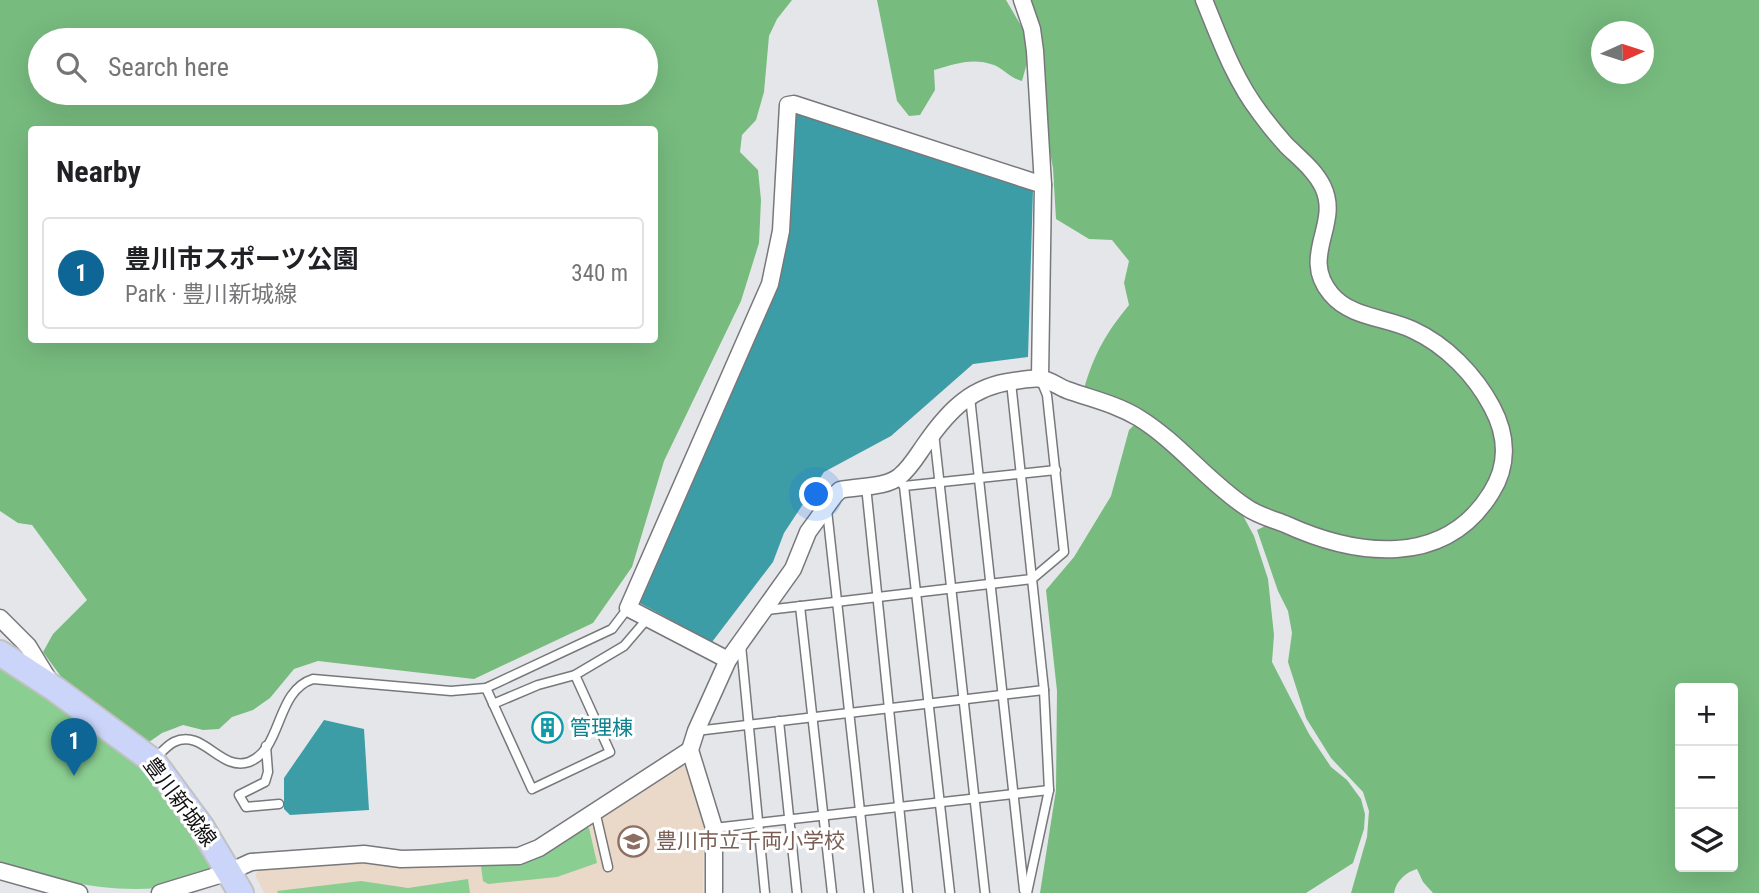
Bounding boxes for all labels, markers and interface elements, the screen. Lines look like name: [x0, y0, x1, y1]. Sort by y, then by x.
north arrow: [1591, 21, 1654, 84]
search box: [28, 28, 658, 105]
icon: search: [52, 48, 90, 86]
text: Search here: [108, 52, 229, 82]
text: Nearby: [56, 154, 141, 189]
text: 豊川市スポーツ公園: [125, 244, 358, 274]
text: 1: [75, 260, 87, 287]
text: 340 m: [571, 260, 628, 287]
text: Park · 豊川新城線: [125, 281, 297, 308]
your location: [799, 477, 833, 511]
map controls: [1675, 683, 1738, 872]
button: +: [1675, 683, 1738, 746]
building icon: 管理棟: [530, 711, 564, 745]
place label: 管理棟: [570, 716, 633, 740]
pin: 1: [51, 718, 97, 776]
button: −: [1675, 746, 1738, 809]
street label: 豊川新城線: [139, 753, 221, 851]
button: layers: [1675, 809, 1738, 872]
school or university icon: 豊川市立千両小学校: [616, 824, 650, 858]
place label: 豊川市立千両小学校: [656, 829, 845, 853]

